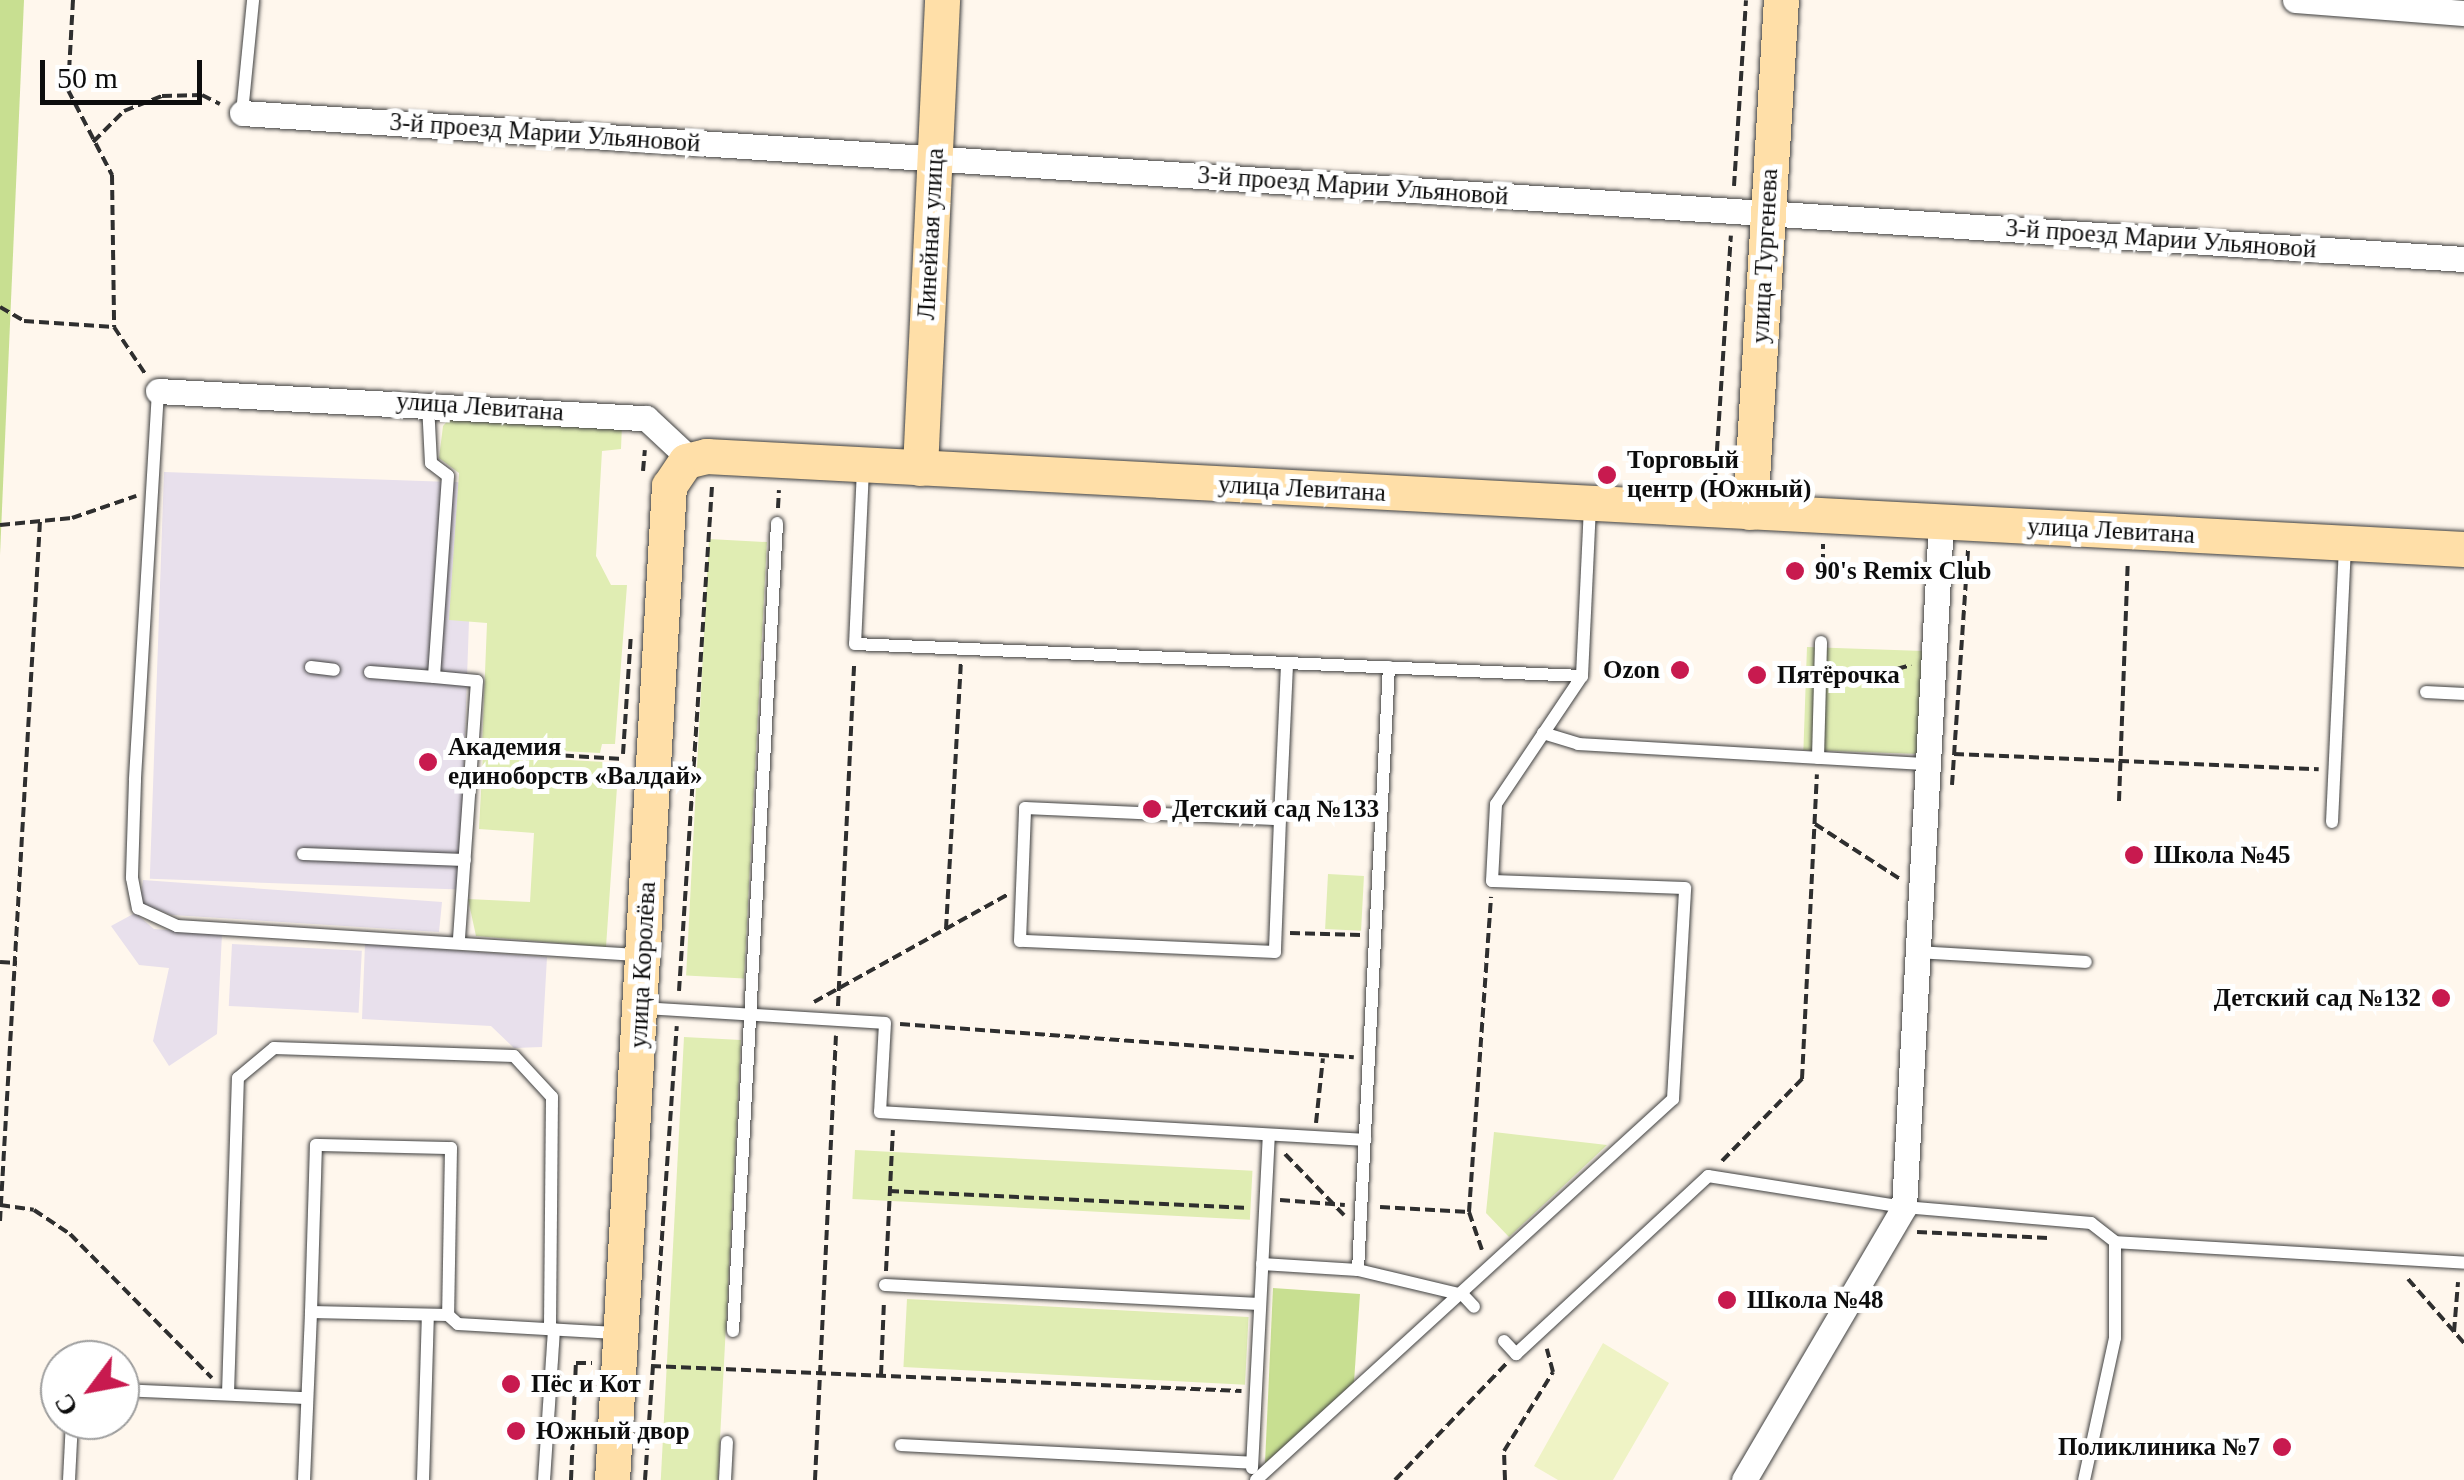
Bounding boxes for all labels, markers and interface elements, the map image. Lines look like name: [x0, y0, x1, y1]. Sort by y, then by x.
scale bar: [45, 40, 208, 102]
text: 50 m: [57, 61, 118, 94]
street label: 3-й проезд Марии Ульяновой: [389, 107, 701, 159]
street label: Линейная улица: [912, 147, 950, 321]
street label: 3-й проезд Марии Ульяновой: [1197, 160, 1509, 212]
street label: улица Тургенева: [1745, 168, 1785, 344]
street label: 3-й проезд Марии Ульяновой: [2005, 213, 2317, 265]
street label: улица Левитана: [395, 386, 565, 428]
place label: Торговый центр (Южный): [1627, 446, 1811, 505]
marker: Торговый центр (Южный): [1596, 464, 1618, 486]
street label: улица Левитана: [1217, 470, 1387, 508]
street label: улица Левитана: [2026, 512, 2196, 550]
place label: 90's Remix Club: [1815, 556, 1991, 586]
marker: 90's Remix Club: [1784, 560, 1806, 582]
place label: Ozon: [1603, 655, 1660, 685]
marker: Ozon: [1669, 659, 1691, 681]
place label: Пятёрочка: [1777, 660, 1900, 690]
marker: Пятёрочка: [1746, 664, 1768, 686]
place label: Академия единоборств «Валдай»: [448, 733, 702, 792]
marker: Академия единоборств «Валдай»: [417, 751, 439, 773]
place label: Детский сад №133: [1172, 794, 1379, 824]
marker: Детский сад №133: [1141, 798, 1163, 820]
place label: Школа №45: [2154, 840, 2291, 870]
marker: Школа №45: [2123, 844, 2145, 866]
street label: улица Королёва: [624, 881, 662, 1049]
place label: Детский сад №132: [2214, 983, 2421, 1013]
marker: Детский сад №132: [2430, 987, 2452, 1009]
place label: Школа №48: [1747, 1285, 1884, 1315]
marker: Школа №48: [1716, 1289, 1738, 1311]
north arrow: [40, 1340, 140, 1440]
place label: Пёс и Кот: [531, 1369, 641, 1399]
marker: Пёс и Кот: [500, 1373, 522, 1395]
text: С: [47, 1388, 84, 1422]
place label: Южный двор: [536, 1416, 690, 1446]
marker: Южный двор: [505, 1420, 527, 1442]
place label: Поликлиника №7: [2058, 1432, 2260, 1462]
marker: Поликлиника №7: [2269, 1434, 2295, 1460]

